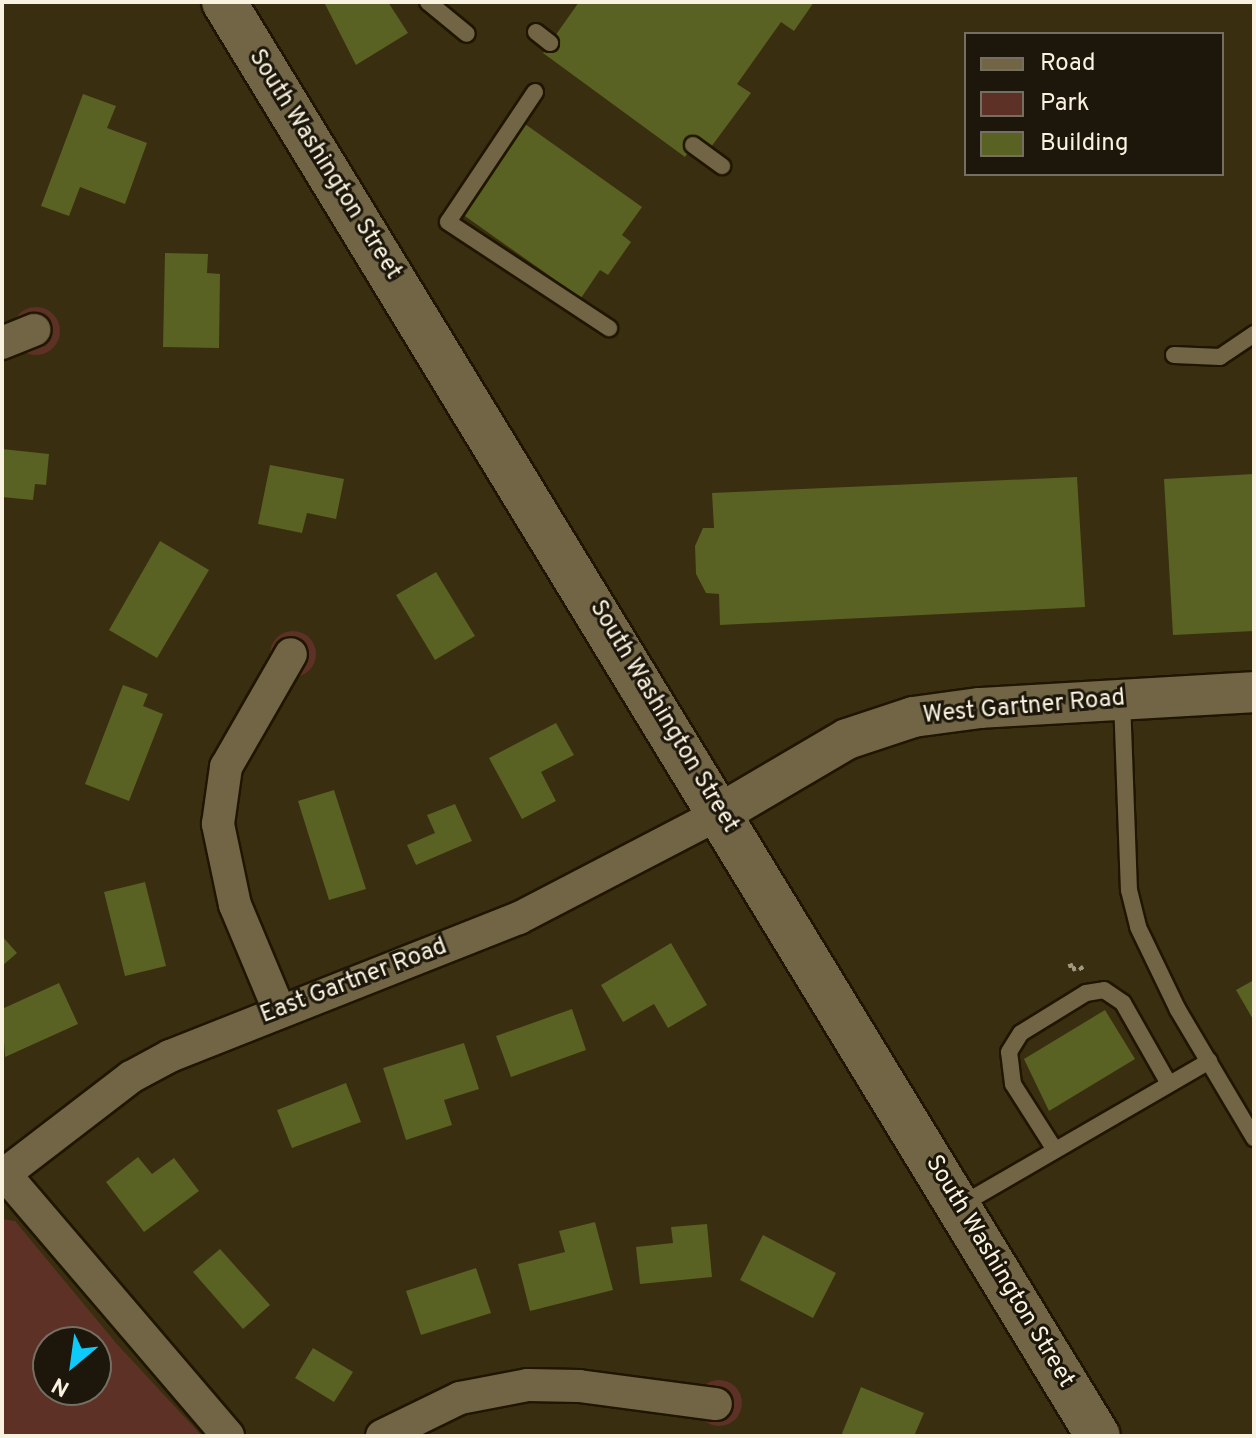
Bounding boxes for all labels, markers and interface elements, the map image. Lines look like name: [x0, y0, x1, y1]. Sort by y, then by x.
legend: [964, 32, 1224, 176]
street label: South Washington Street: [241, 44, 407, 286]
text: Road: [1040, 49, 1096, 79]
text: Park: [1040, 89, 1090, 119]
text: Building: [1040, 129, 1129, 159]
street label: South Washington Street: [582, 595, 744, 839]
street label: West Gartner Road: [922, 685, 1126, 731]
street label: East Gartner Road: [257, 933, 451, 1031]
street label: South Washington Street: [918, 1150, 1080, 1394]
north arrow: [32, 1326, 112, 1406]
text: N: [48, 1370, 75, 1401]

